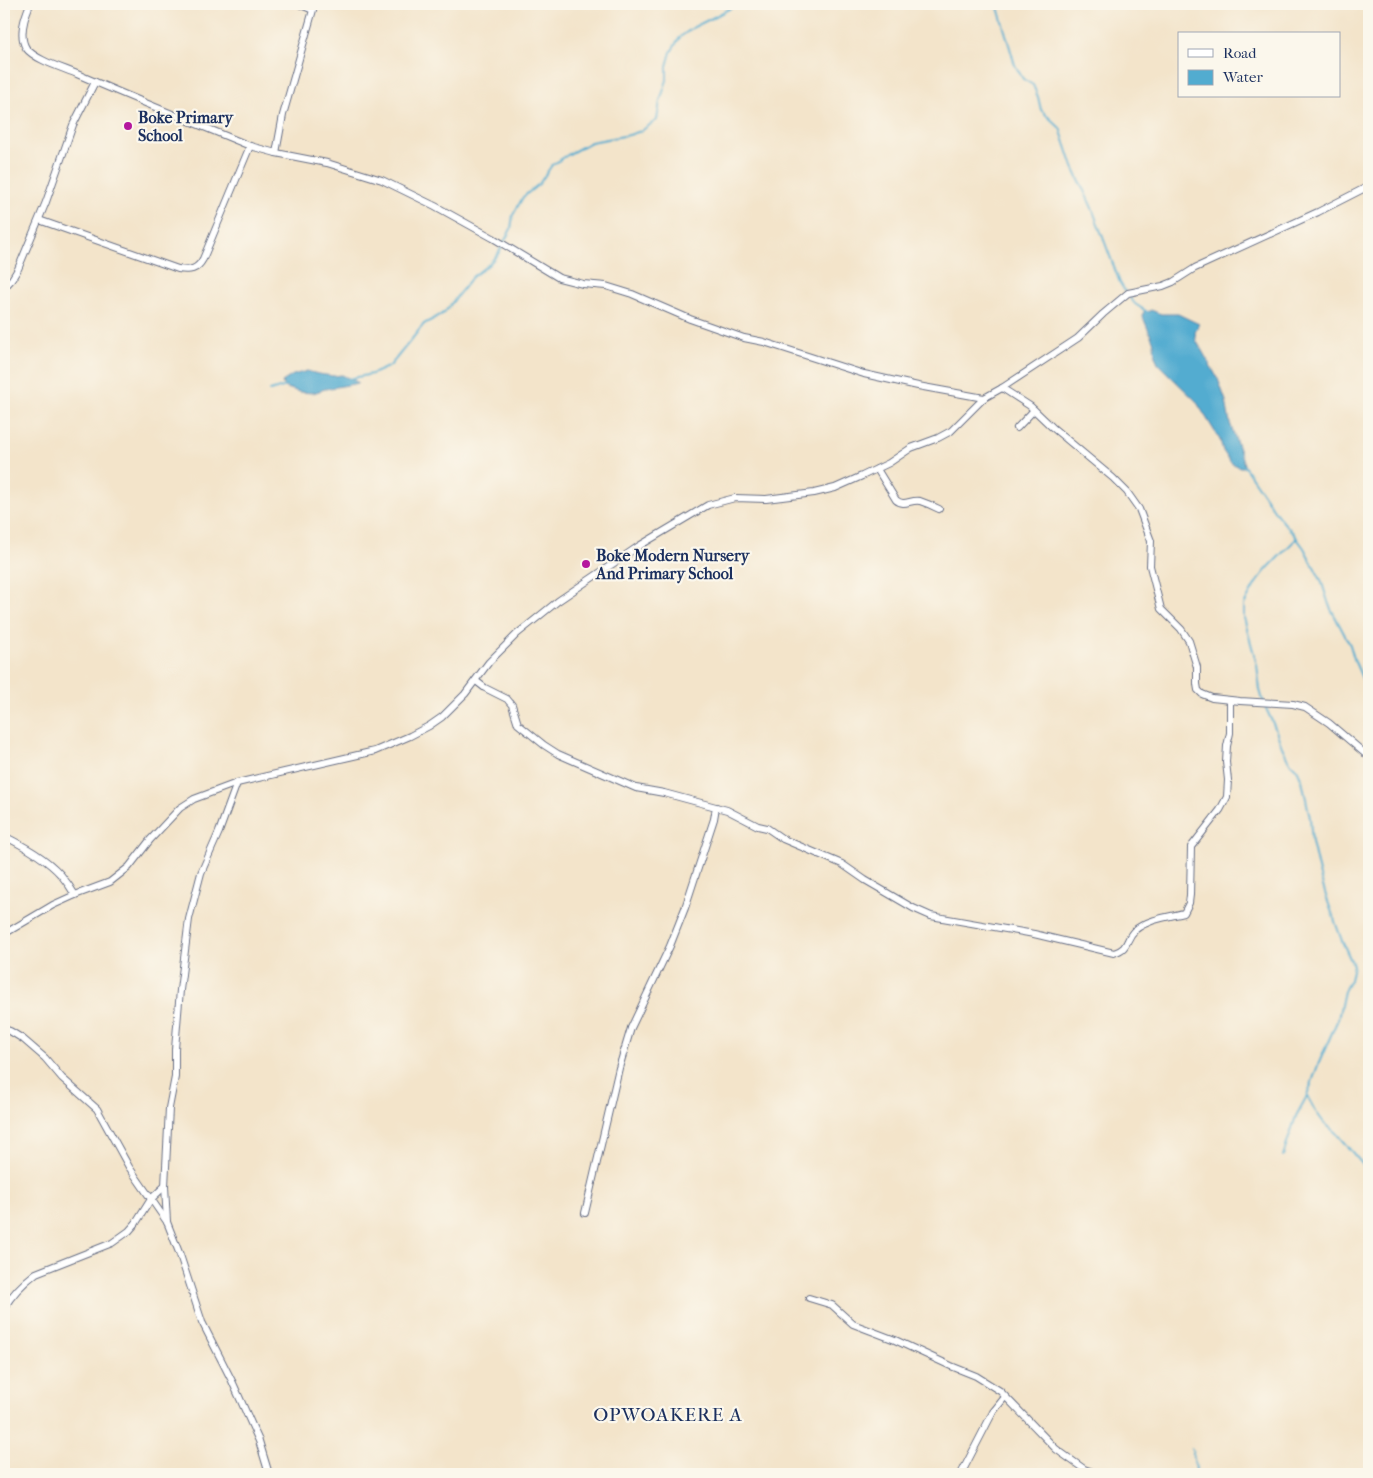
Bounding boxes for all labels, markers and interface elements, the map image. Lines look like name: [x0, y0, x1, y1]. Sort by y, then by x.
legend: [1178, 32, 1340, 98]
text: Road: [1223, 44, 1257, 62]
text: Water: [1222, 68, 1263, 86]
place label: Boke Primary School: [138, 108, 234, 145]
marker: Boke Primary School: [122, 120, 134, 132]
place label: Boke Modern Nursery And Primary School: [595, 546, 751, 584]
marker: Boke Modern Nursery And Primary School: [580, 558, 592, 570]
district label: OPWOAKERE A: [593, 1404, 743, 1426]

